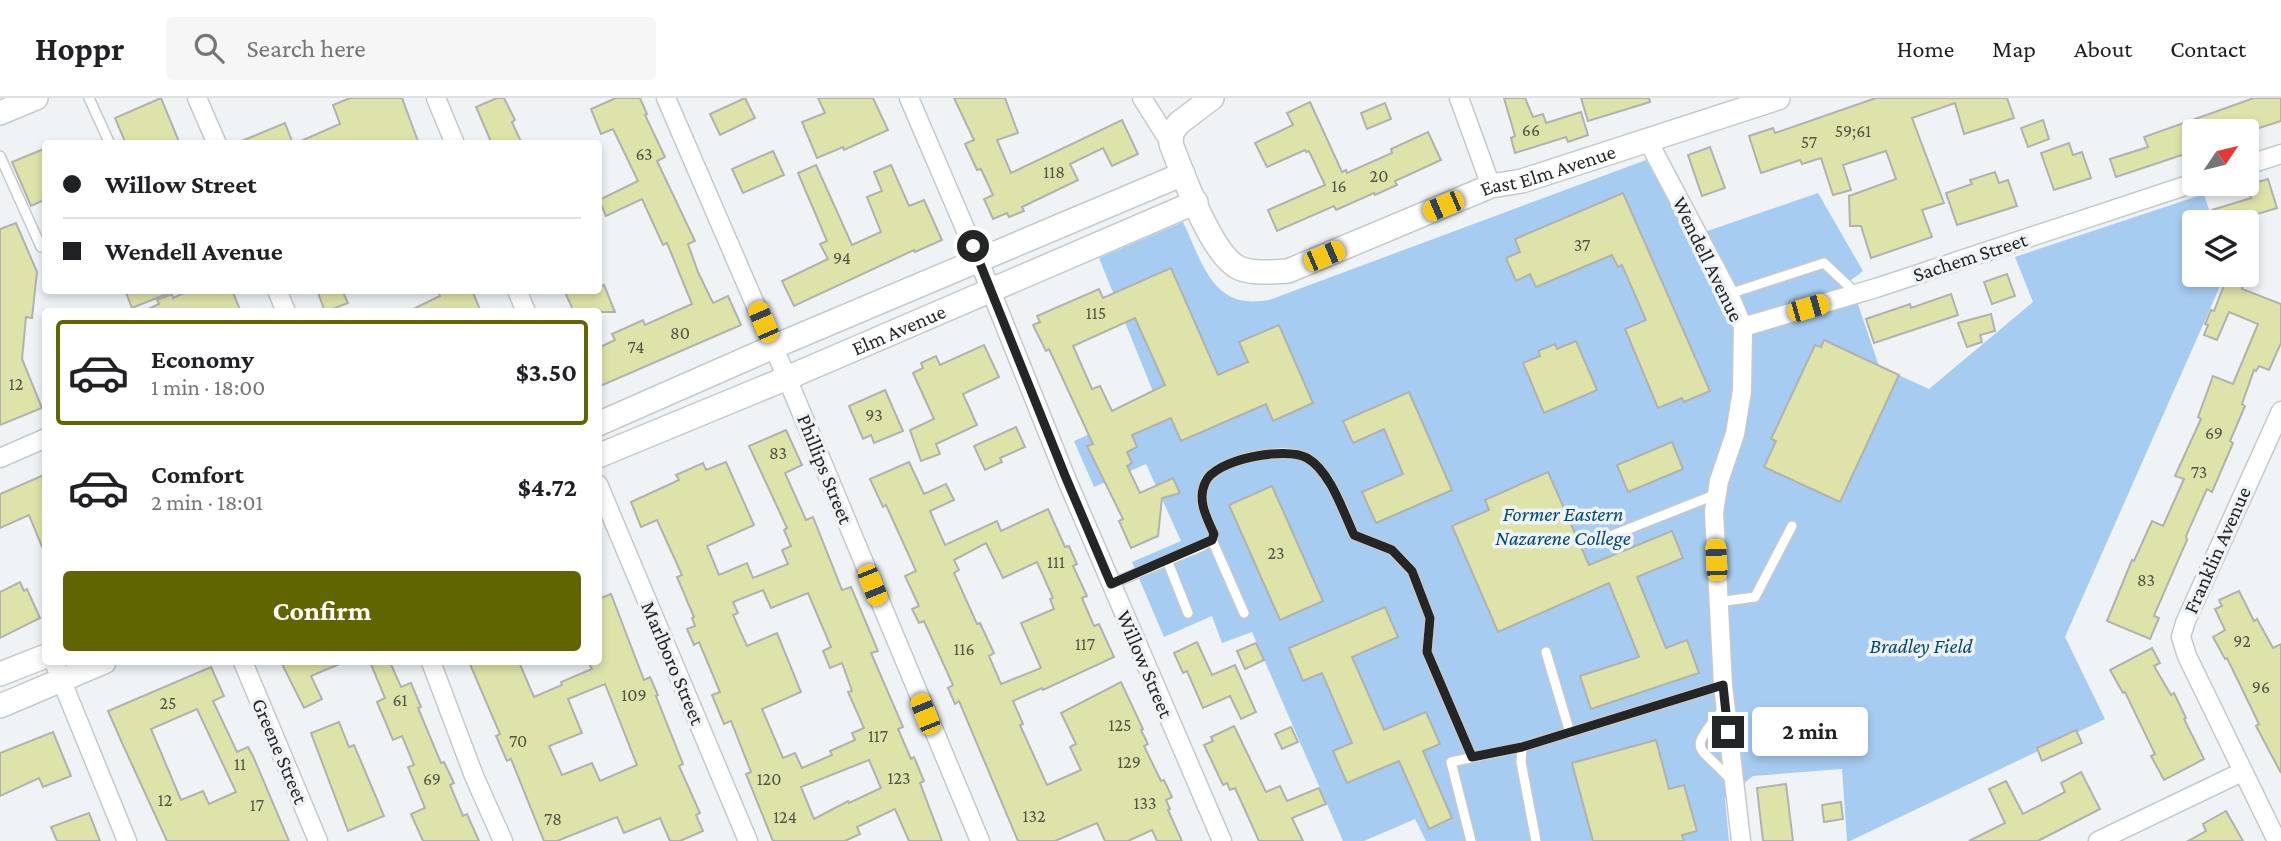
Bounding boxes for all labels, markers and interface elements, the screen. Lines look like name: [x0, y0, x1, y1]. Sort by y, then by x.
search box: [166, 17, 656, 80]
icon: search: [190, 29, 228, 67]
text: Hoppr: [35, 30, 124, 67]
text: Search here: [246, 34, 366, 63]
text: Home: [1897, 35, 1954, 62]
text: Map: [1992, 35, 2036, 62]
text: About: [2074, 35, 2132, 62]
text: Contact: [2170, 35, 2246, 62]
north arrow: [2182, 119, 2259, 196]
map controls: [2182, 119, 2259, 287]
house number: 66: [1522, 120, 1540, 140]
house number: 59;61: [1835, 121, 1871, 141]
house number: 57: [1801, 132, 1817, 152]
street label: East Elm Avenue: [1476, 139, 1619, 201]
house number: 63: [635, 144, 653, 164]
house number: 118: [1043, 162, 1065, 182]
house number: 20: [1370, 166, 1388, 186]
text: Willow Street: [105, 170, 257, 199]
house number: 16: [1331, 176, 1347, 196]
car: [1420, 188, 1467, 224]
street label: Wendell Avenue: [1667, 193, 1749, 325]
button: layers: [2182, 210, 2259, 287]
street label: Sachem Street: [1910, 227, 2031, 287]
route start: [957, 230, 989, 262]
house number: 37: [1574, 235, 1590, 255]
text: Wendell Avenue: [105, 237, 283, 266]
car: [1301, 238, 1348, 274]
house number: 94: [833, 248, 851, 268]
car: [1785, 292, 1832, 324]
car: [746, 299, 781, 345]
street label: Elm Avenue: [848, 299, 949, 361]
house number: 115: [1086, 303, 1106, 323]
house number: 80: [670, 323, 690, 343]
house number: 74: [628, 337, 644, 357]
icon: car: [67, 341, 130, 404]
text: Economy: [151, 345, 254, 374]
text: $3.50: [516, 358, 577, 387]
house number: 12: [9, 374, 23, 394]
text: 1 min · 18:00: [151, 374, 265, 400]
house number: 93: [865, 405, 883, 425]
street label: Phillips Street: [792, 411, 858, 528]
house number: 69: [2205, 423, 2223, 443]
house number: 83: [769, 443, 787, 463]
icon: car: [67, 456, 130, 519]
text: Comfort: [151, 460, 244, 489]
house number: 73: [2191, 462, 2207, 482]
text: $4.72: [518, 473, 577, 502]
street label: Franklin Avenue: [2178, 483, 2256, 617]
text: 2 min · 18:01: [151, 489, 263, 515]
park label: Former Eastern Nazarene College: [1495, 502, 1631, 550]
car: [1705, 538, 1728, 582]
house number: 23: [1267, 543, 1285, 563]
house number: 111: [1047, 552, 1065, 572]
car: [855, 562, 890, 608]
house number: 83: [2137, 570, 2155, 590]
button: Confirm: [63, 571, 581, 651]
street label: Marlboro Street: [636, 598, 710, 729]
street label: Willow Street: [1112, 607, 1179, 722]
house number: 92: [2233, 631, 2251, 651]
house number: 117: [1075, 634, 1095, 654]
park label: Bradley Field: [1870, 634, 1974, 658]
house number: 116: [953, 639, 975, 659]
house number: 96: [2252, 677, 2270, 697]
house number: 109: [621, 685, 647, 705]
house number: 61: [392, 690, 408, 710]
car: [908, 691, 943, 737]
house number: 25: [159, 693, 177, 713]
street label: Greene Street: [247, 695, 313, 808]
callout: 2 min: [1752, 708, 1868, 756]
house number: 125: [1108, 715, 1132, 735]
route end: [1712, 716, 1744, 748]
text: 2 min: [1782, 718, 1838, 744]
house number: 117: [868, 726, 888, 746]
house number: 70: [509, 731, 527, 751]
house number: 129: [1117, 752, 1141, 772]
house number: 11: [234, 754, 246, 774]
house number: 123: [887, 768, 911, 788]
house number: 69: [423, 769, 441, 789]
house number: 120: [757, 769, 781, 789]
house number: 12: [158, 790, 172, 810]
house number: 133: [1134, 793, 1156, 813]
house number: 17: [250, 795, 264, 815]
house number: 132: [1022, 806, 1046, 826]
house number: 124: [773, 807, 797, 827]
house number: 78: [544, 809, 562, 829]

